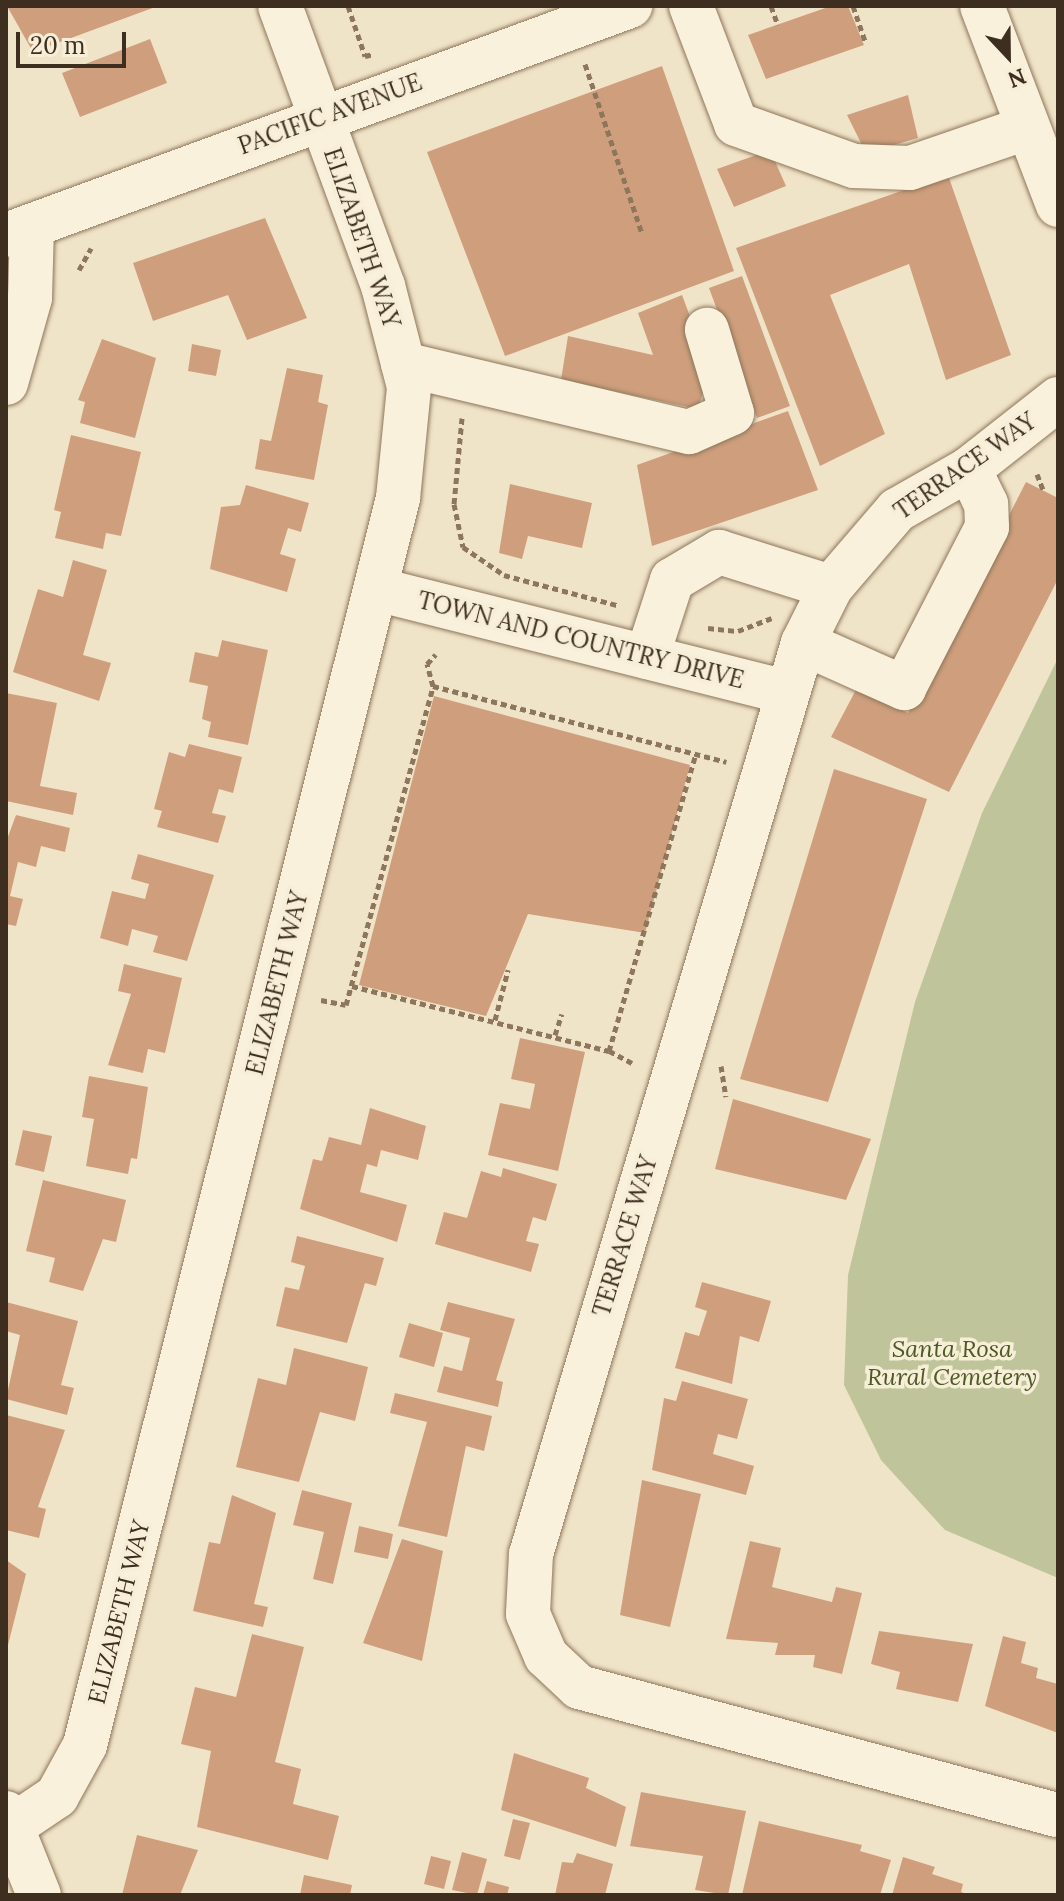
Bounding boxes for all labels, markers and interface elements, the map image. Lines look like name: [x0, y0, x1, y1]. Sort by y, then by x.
scale bar: [20, 16, 130, 66]
north arrow: [968, 16, 1048, 96]
text: 20 m: [30, 30, 86, 61]
text: N: [1004, 62, 1030, 94]
street label: PACIFIC AVENUE: [234, 67, 426, 161]
street label: ELIZABETH WAY: [318, 144, 406, 332]
street label: TERRACE WAY: [888, 406, 1042, 526]
street label: TOWN AND COUNTRY DRIVE: [415, 585, 747, 695]
street label: ELIZABETH WAY: [240, 888, 314, 1078]
street label: TERRACE WAY: [587, 1152, 663, 1320]
park label: Santa Rosa Rural Cemetery: [867, 1335, 1037, 1391]
street label: ELIZABETH WAY: [82, 1517, 156, 1707]

